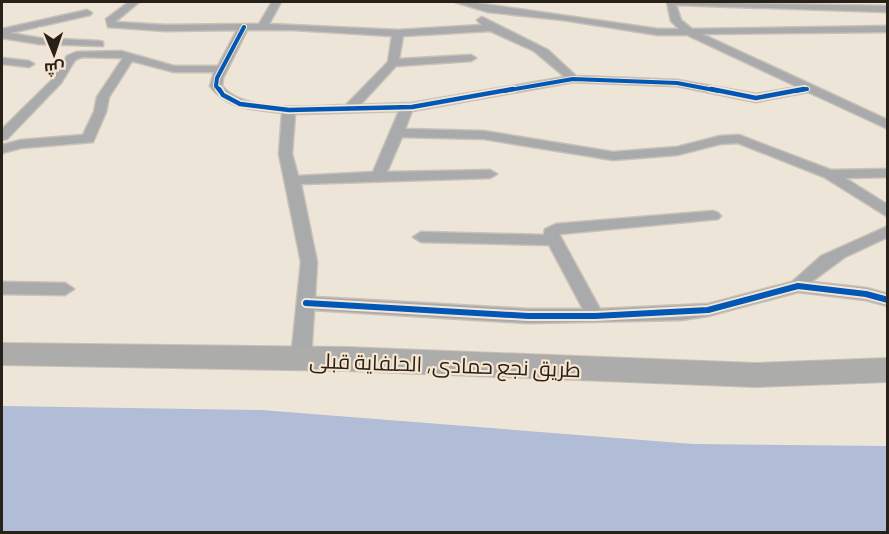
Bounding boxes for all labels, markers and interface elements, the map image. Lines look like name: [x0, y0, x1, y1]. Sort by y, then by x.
north arrow: [24, 24, 84, 84]
text: ش: [44, 59, 65, 79]
street label: طريق نجع حمادى, الحلفاية قبلى: [309, 347, 581, 384]

